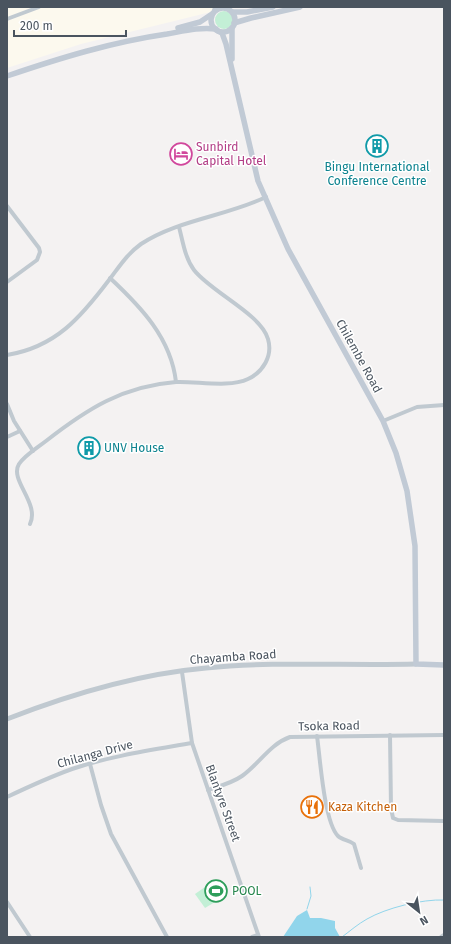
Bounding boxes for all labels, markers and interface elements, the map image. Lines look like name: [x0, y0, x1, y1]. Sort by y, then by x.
scale bar: [14, 12, 126, 38]
text: 200 m: [20, 19, 53, 33]
building icon: Bingu International Conference Centre: [364, 133, 390, 159]
place label: Sunbird Capital Hotel: [196, 140, 267, 168]
hotel icon: Sunbird Capital Hotel: [168, 141, 194, 167]
place label: Bingu International Conference Centre: [324, 160, 430, 188]
street label: Chilembe Road: [333, 317, 385, 395]
building icon: UNV House: [76, 435, 102, 461]
place label: UNV House: [104, 441, 164, 455]
street label: Chayamba Road: [189, 647, 277, 667]
street label: Tsoka Road: [298, 718, 360, 734]
street label: Chilanga Drive: [56, 737, 134, 771]
street label: Blantyre Street: [203, 763, 244, 844]
restaurant icon: Kaza Kitchen: [299, 794, 325, 820]
place label: Kaza Kitchen: [328, 800, 397, 814]
sports icon: POOL: [203, 878, 229, 904]
place label: POOL: [232, 884, 262, 898]
north arrow: [399, 892, 439, 932]
text: N: [417, 913, 430, 928]

